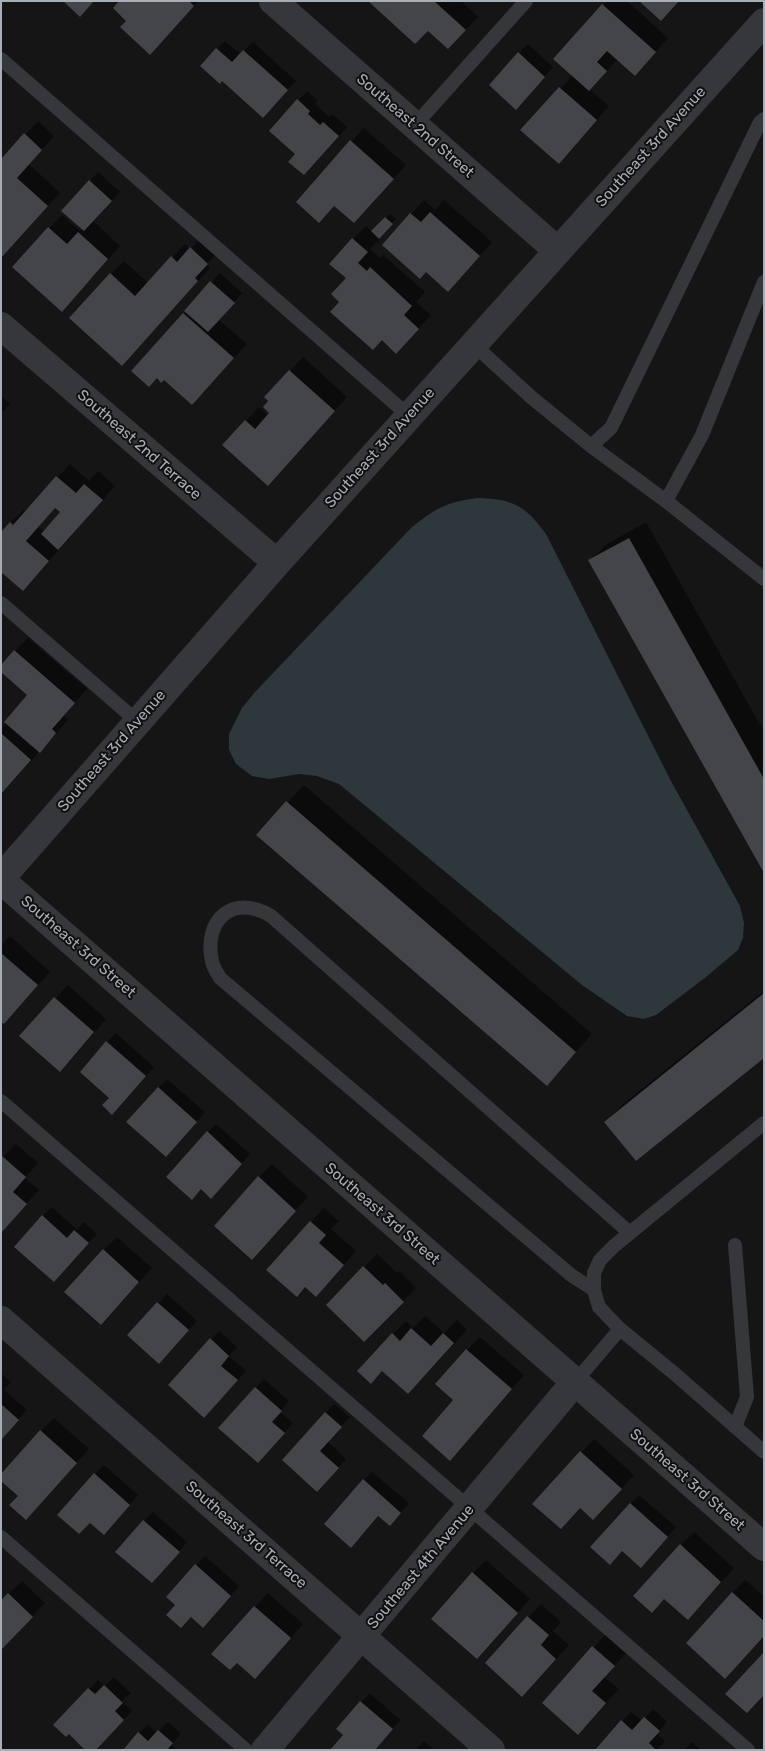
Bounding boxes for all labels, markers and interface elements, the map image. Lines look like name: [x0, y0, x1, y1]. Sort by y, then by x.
street label: Southeast 2nd Street: [353, 70, 477, 182]
street label: Southeast 3rd Avenue: [592, 83, 710, 211]
street label: Southeast 3rd Avenue: [321, 384, 439, 512]
street label: Southeast 2nd Terrace: [73, 386, 205, 504]
street label: Southeast 3rd Avenue: [54, 686, 170, 816]
street label: Southeast 3rd Street: [17, 892, 139, 1002]
street label: Southeast 3rd Street: [321, 1159, 443, 1269]
street label: Southeast 3rd Street: [626, 1425, 748, 1535]
street label: Southeast 3rd Terrace: [182, 1477, 310, 1593]
street label: Southeast 4th Avenue: [364, 1501, 478, 1633]

